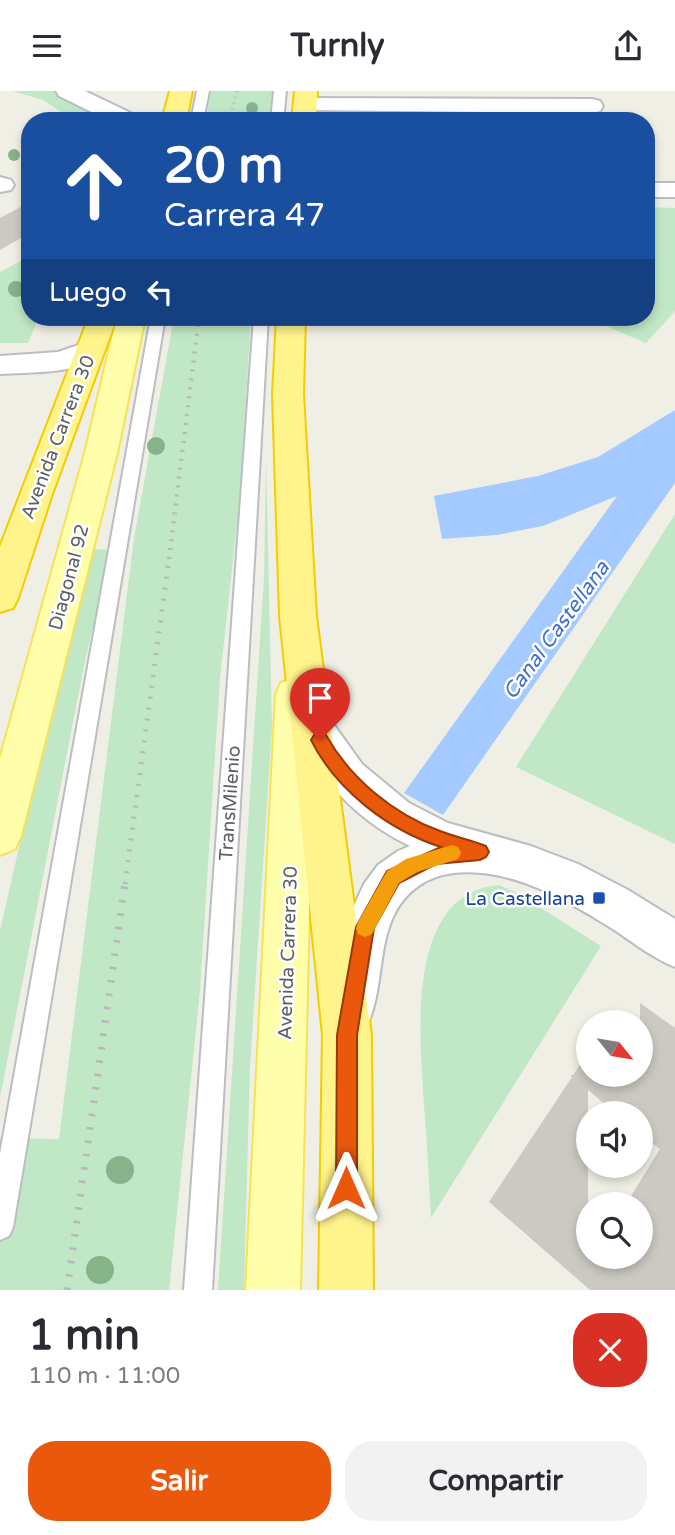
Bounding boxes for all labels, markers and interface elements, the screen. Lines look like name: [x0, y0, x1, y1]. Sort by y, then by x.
icon: menu: [28, 27, 66, 65]
text: Turnly: [291, 27, 384, 65]
icon: share: [609, 27, 647, 65]
text: 20 m: [164, 137, 283, 196]
icon: ahead: [49, 140, 140, 231]
text: Carrera 47: [164, 197, 325, 235]
icon: left: [141, 273, 179, 311]
text: Luego: [49, 277, 127, 308]
street label: Avenida Carrera 30: [17, 352, 99, 522]
street label: Diagonal 92: [44, 522, 94, 633]
water label: Canal Castellana: [498, 555, 616, 704]
pin: [290, 668, 350, 740]
icon: arrive: [301, 679, 339, 717]
street label: TransMilenio: [215, 745, 245, 861]
street label: Avenida Carrera 30: [274, 866, 302, 1040]
place label: La Castellana: [465, 888, 585, 910]
marker: La Castellana: [591, 890, 607, 906]
north arrow: [576, 1010, 653, 1087]
map controls: [576, 1010, 653, 1269]
button: sound: [576, 1101, 653, 1178]
position arrow: [309, 1151, 383, 1225]
button: search: [576, 1192, 653, 1269]
text: 1 min: [28, 1310, 140, 1361]
button: close: [573, 1313, 647, 1387]
text: 110 m · 11:00: [28, 1362, 180, 1390]
button: Salir: [28, 1441, 331, 1521]
button: Compartir: [345, 1441, 647, 1521]

